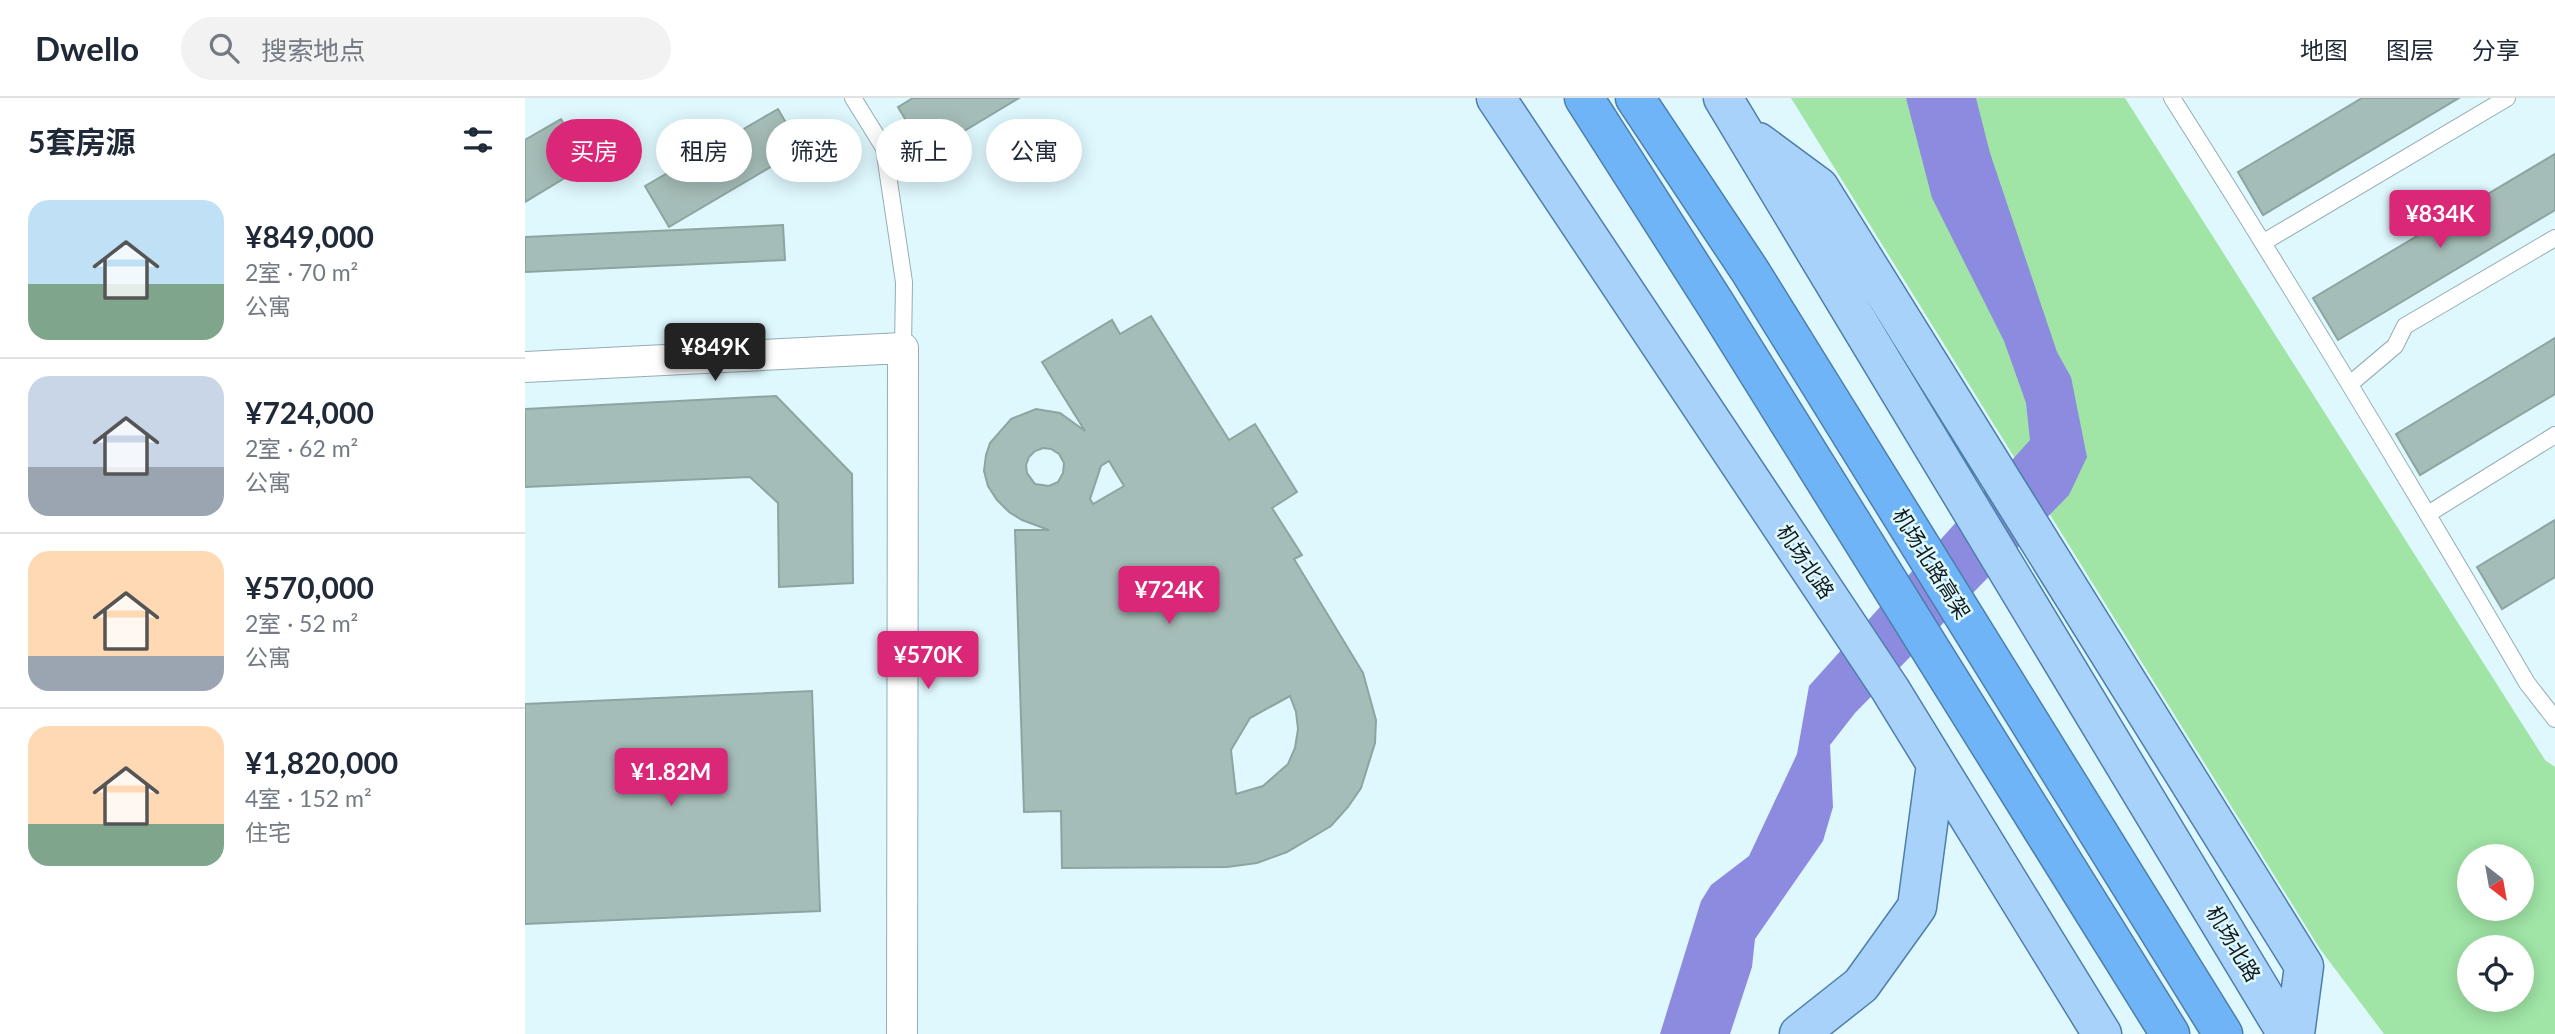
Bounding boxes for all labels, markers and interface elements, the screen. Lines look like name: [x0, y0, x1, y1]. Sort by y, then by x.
search box: [181, 17, 671, 80]
text: Dwello: [35, 28, 139, 68]
icon: search: [205, 29, 243, 67]
text: 搜索地点: [261, 34, 365, 66]
text: 地图: [2300, 35, 2348, 64]
text: 图层: [2386, 35, 2434, 64]
text: 分享: [2472, 35, 2520, 64]
chip: 买房: [546, 119, 642, 182]
chip: 租房: [656, 119, 752, 182]
chip: 筛选: [766, 119, 862, 182]
chip: 新上: [876, 119, 972, 182]
chip: 公寓: [986, 119, 1082, 182]
icon: filters: [459, 121, 497, 159]
text: 5套房源: [28, 123, 135, 159]
pin: ¥834K: [2391, 190, 2489, 250]
text: ¥834K: [2405, 199, 2475, 227]
text: ¥849,000: [245, 218, 374, 254]
icon: home: [84, 228, 168, 312]
text: 2室 · 70 m²: [245, 258, 358, 286]
text: 公寓: [245, 292, 291, 320]
pin: ¥849K: [666, 324, 764, 383]
text: ¥849K: [680, 332, 750, 360]
text: ¥724,000: [245, 394, 374, 430]
icon: home: [84, 404, 168, 488]
text: 2室 · 62 m²: [245, 434, 358, 462]
text: 公寓: [245, 468, 291, 496]
street label: 机场北路高架: [1888, 503, 1976, 623]
street label: 机场北路: [1772, 519, 1840, 603]
pin: ¥724K: [1120, 566, 1218, 626]
text: ¥570,000: [245, 569, 374, 605]
text: ¥724K: [1134, 575, 1204, 603]
icon: home: [84, 579, 168, 663]
text: 2室 · 52 m²: [245, 609, 358, 637]
pin: ¥570K: [879, 632, 977, 691]
text: ¥570K: [893, 640, 963, 668]
text: 公寓: [245, 643, 291, 671]
text: ¥1,820,000: [245, 744, 398, 780]
pin: ¥1.82M: [614, 748, 728, 808]
icon: home: [84, 754, 168, 838]
text: ¥1.82M: [631, 757, 711, 785]
text: 4室 · 152 m²: [245, 784, 372, 812]
text: 住宅: [245, 818, 291, 846]
north arrow: [2457, 844, 2534, 920]
map controls: [2457, 844, 2534, 1012]
street label: 机场北路: [2202, 901, 2267, 986]
button: locate: [2457, 935, 2534, 1012]

